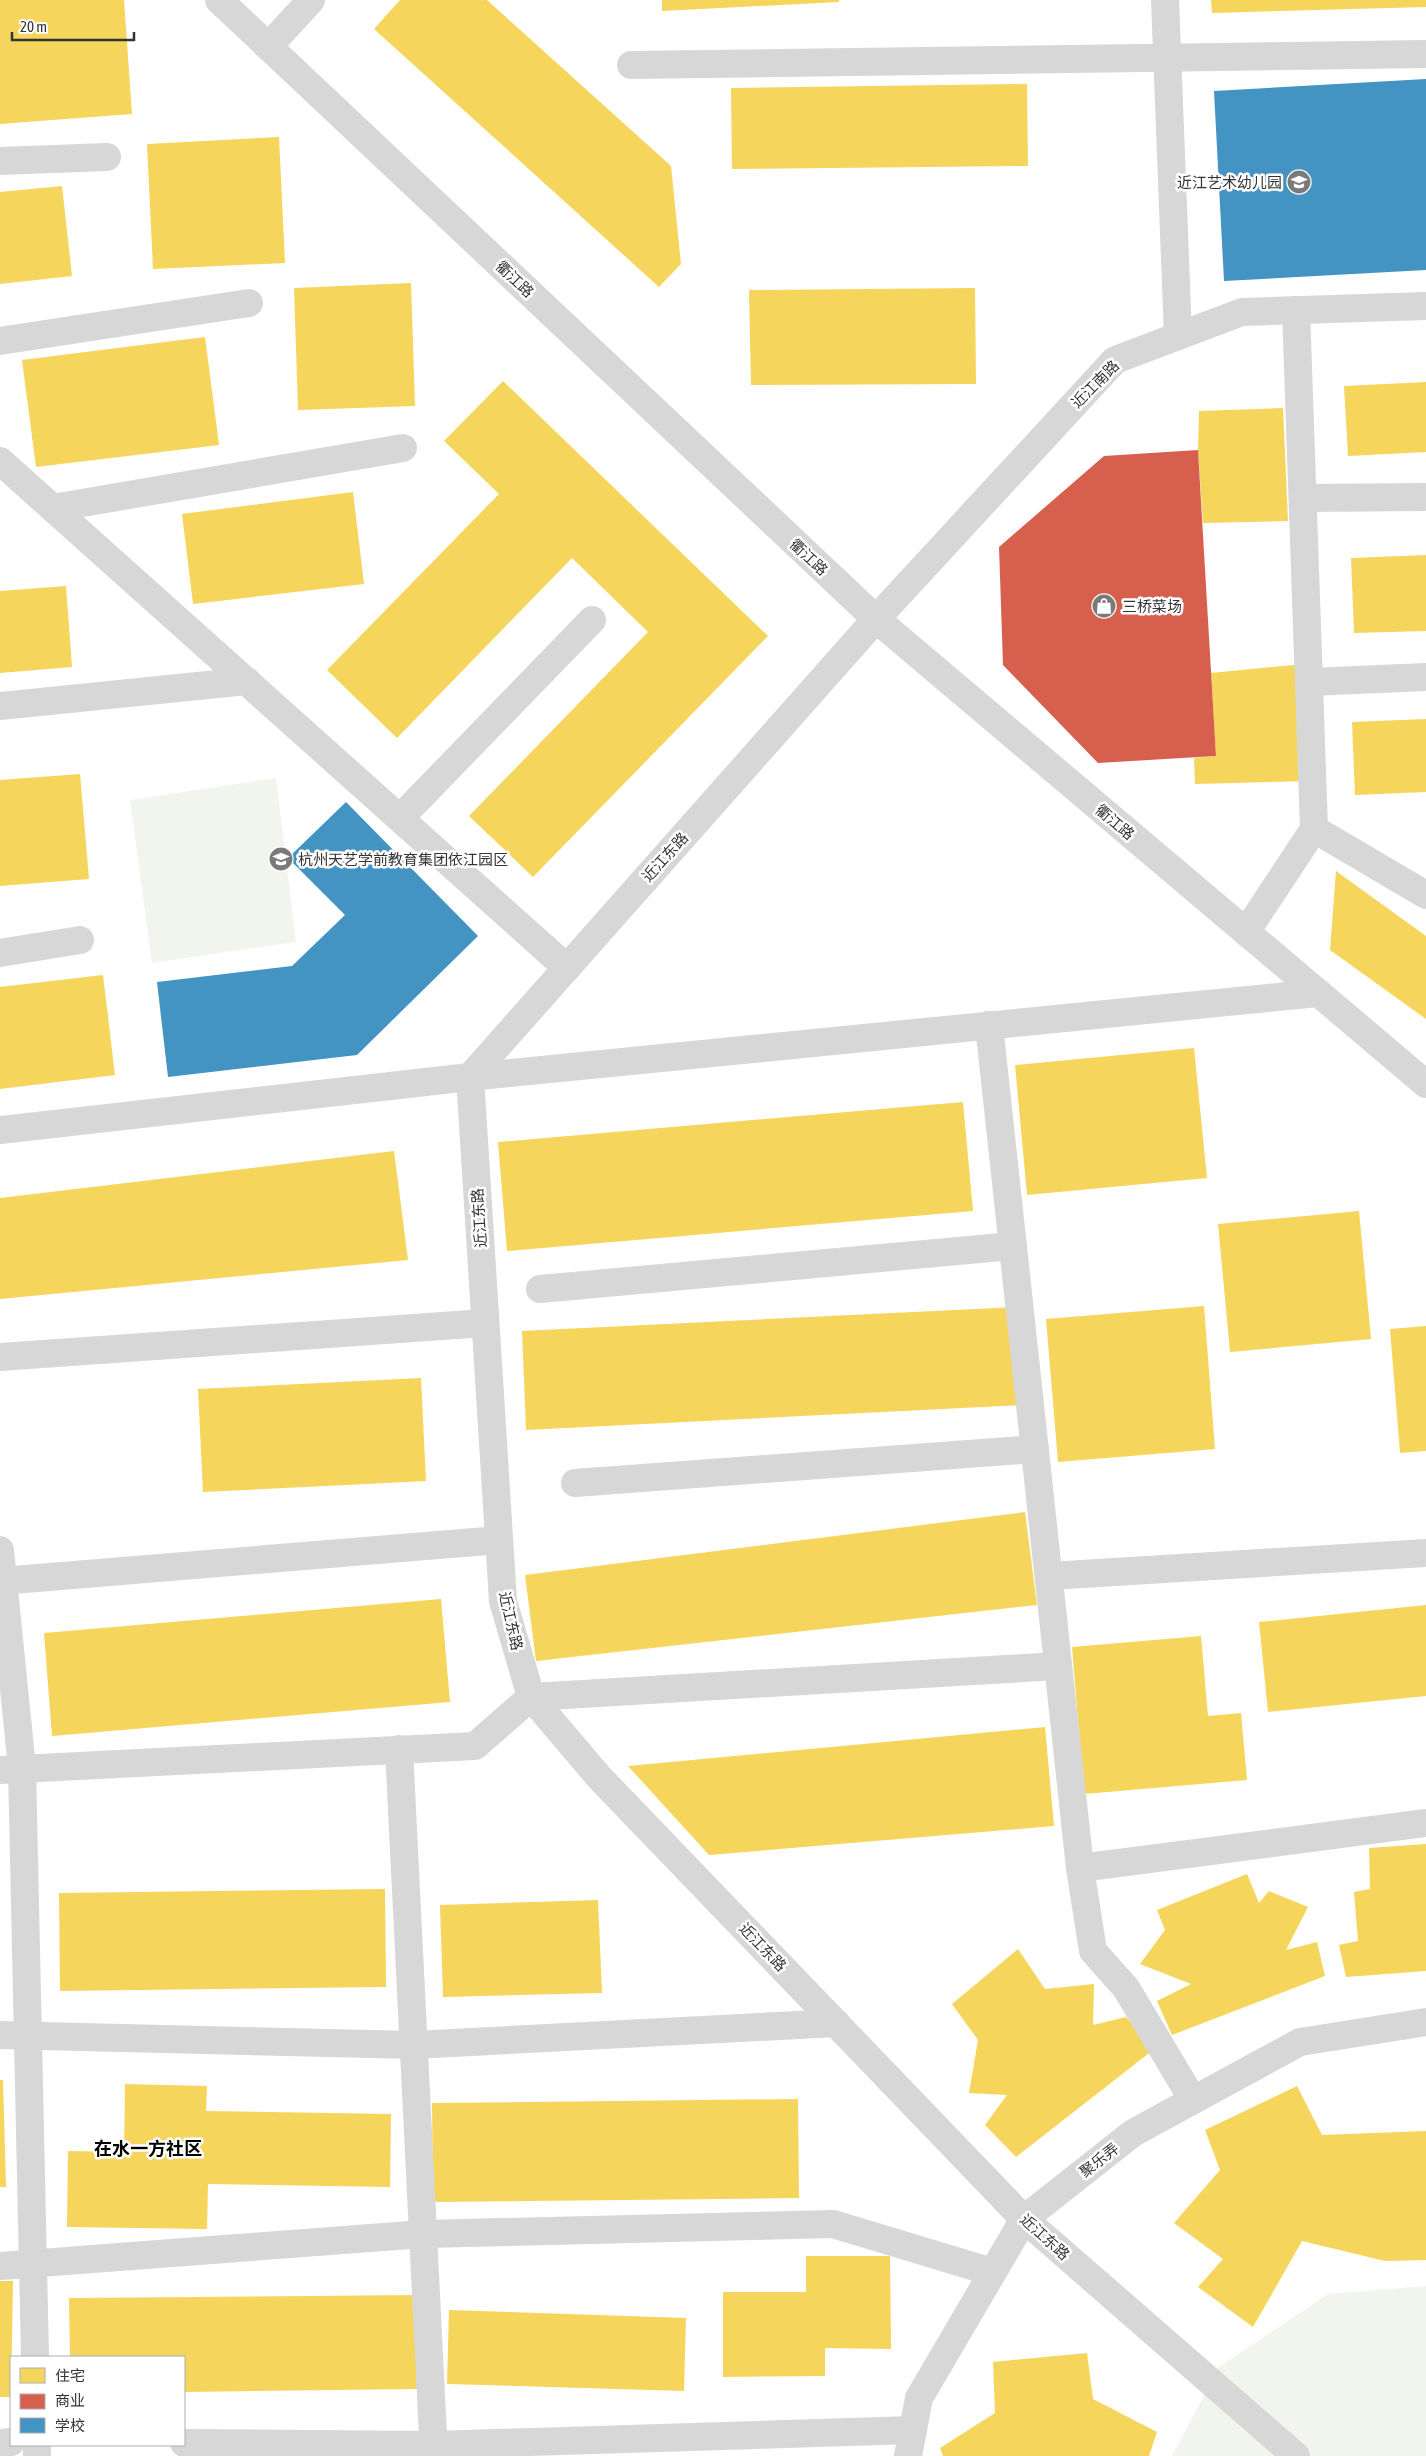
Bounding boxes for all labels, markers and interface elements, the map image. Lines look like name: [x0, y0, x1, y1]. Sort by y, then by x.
scale bar: [12, 10, 135, 42]
text: 20 m: [20, 18, 47, 35]
school or university icon: 近江艺术幼儿园: [1286, 169, 1312, 195]
place label: 近江艺术幼儿园: [1177, 174, 1282, 191]
street label: 衢江路: [493, 257, 537, 301]
street label: 近江南路: [1068, 357, 1122, 411]
street label: 衢江路: [787, 535, 831, 579]
shop icon: 三桥菜场: [1091, 593, 1117, 619]
place label: 三桥菜场: [1122, 598, 1182, 615]
street label: 衢江路: [1092, 801, 1138, 843]
street label: 近江东路: [639, 829, 691, 885]
school or university icon: 杭州天艺学前教育集团依江园区: [268, 846, 294, 872]
place label: 杭州天艺学前教育集团依江园区: [298, 851, 508, 868]
street label: 近江东路: [468, 1187, 490, 1249]
street label: 近江东路: [496, 1590, 526, 1652]
street label: 近江东路: [736, 1920, 790, 1974]
district label: 在水一方社区: [94, 2138, 202, 2159]
street label: 聚乐弄: [1076, 2139, 1122, 2181]
street label: 近江东路: [1017, 2211, 1073, 2263]
legend: [10, 2356, 185, 2446]
text: 住宅: [55, 2367, 85, 2384]
text: 商业: [55, 2392, 85, 2409]
text: 学校: [55, 2417, 85, 2434]

